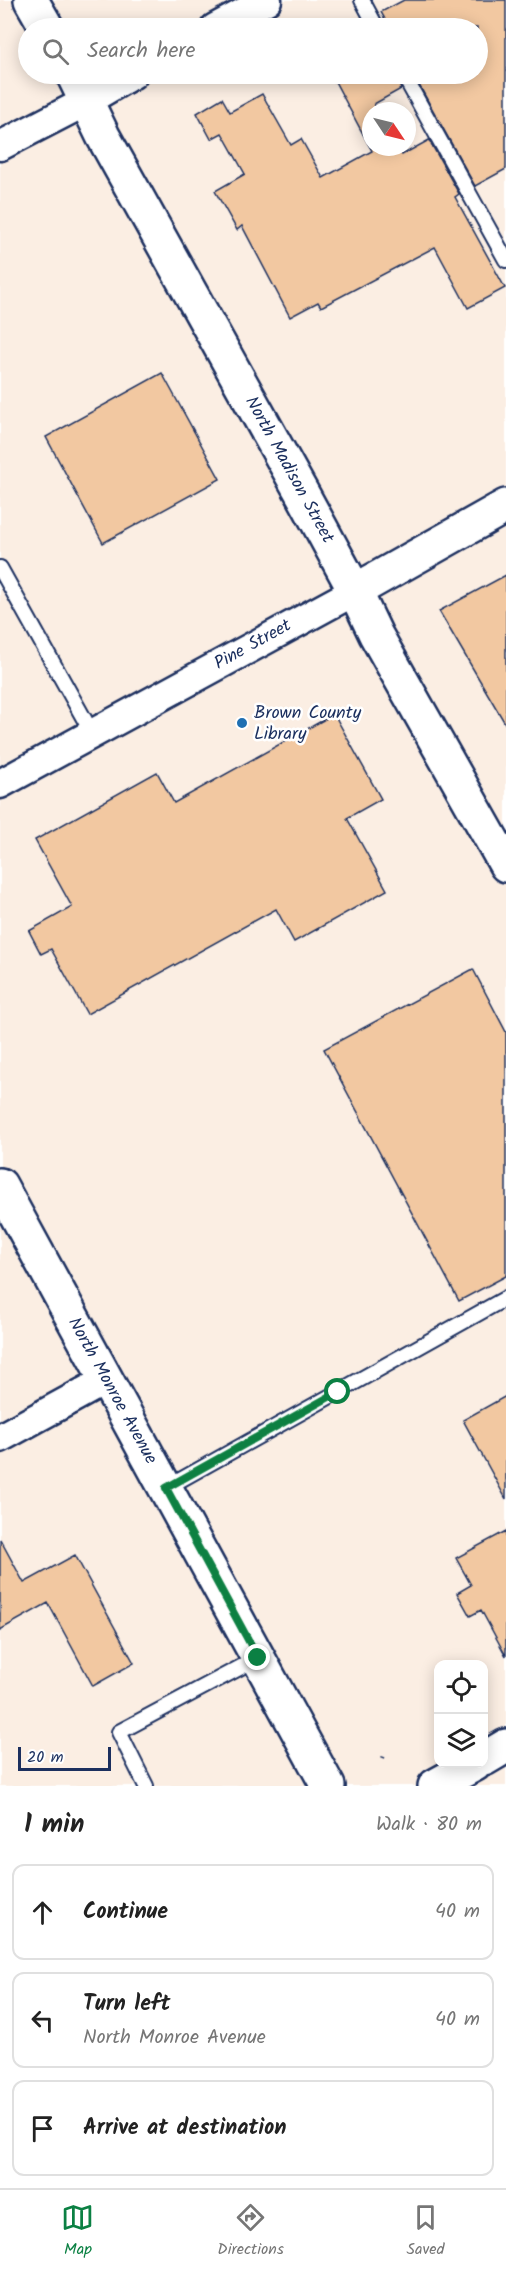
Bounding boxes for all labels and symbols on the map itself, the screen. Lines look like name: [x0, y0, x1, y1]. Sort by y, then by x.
north arrow: [362, 102, 416, 156]
street label: North Madison Street: [236, 391, 342, 550]
street label: Pine Street: [209, 611, 298, 678]
place label: Brown County Library: [254, 699, 362, 749]
marker: Brown County Library: [235, 716, 249, 730]
street label: North Monroe Avenue: [59, 1312, 165, 1470]
route start: [324, 1378, 350, 1404]
route end: [244, 1644, 270, 1670]
scale bar: [18, 1744, 111, 1772]

